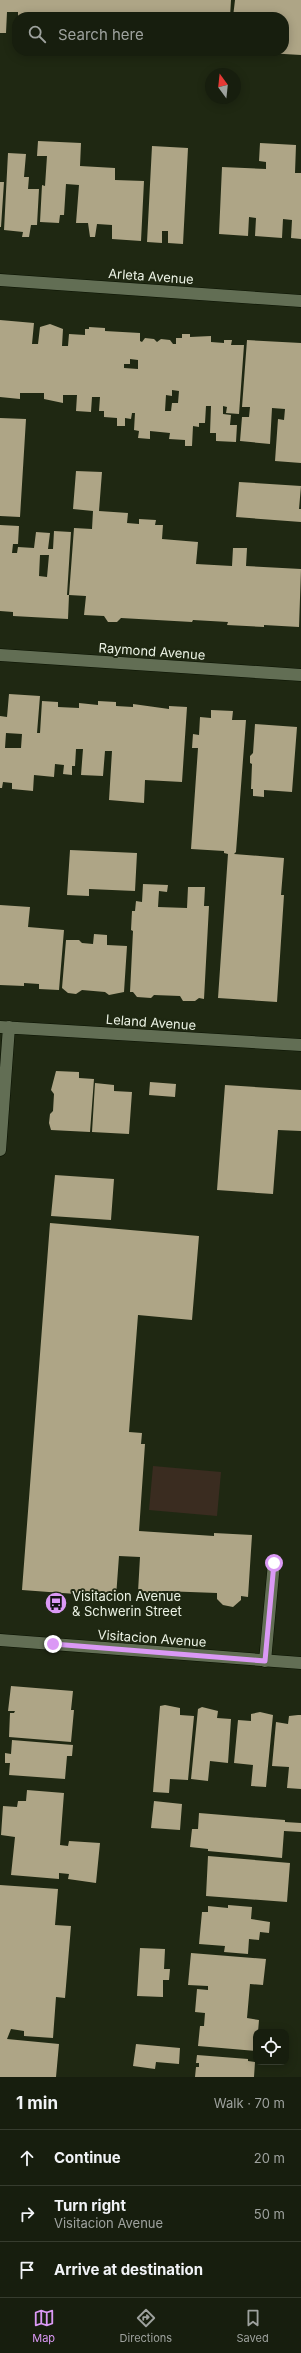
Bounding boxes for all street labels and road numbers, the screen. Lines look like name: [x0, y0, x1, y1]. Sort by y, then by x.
street label: Arleta Avenue: [108, 265, 194, 287]
street label: Raymond Avenue: [98, 639, 206, 663]
street label: Leland Avenue: [105, 1011, 197, 1033]
street label: Visitacion Avenue: [97, 1626, 207, 1650]

